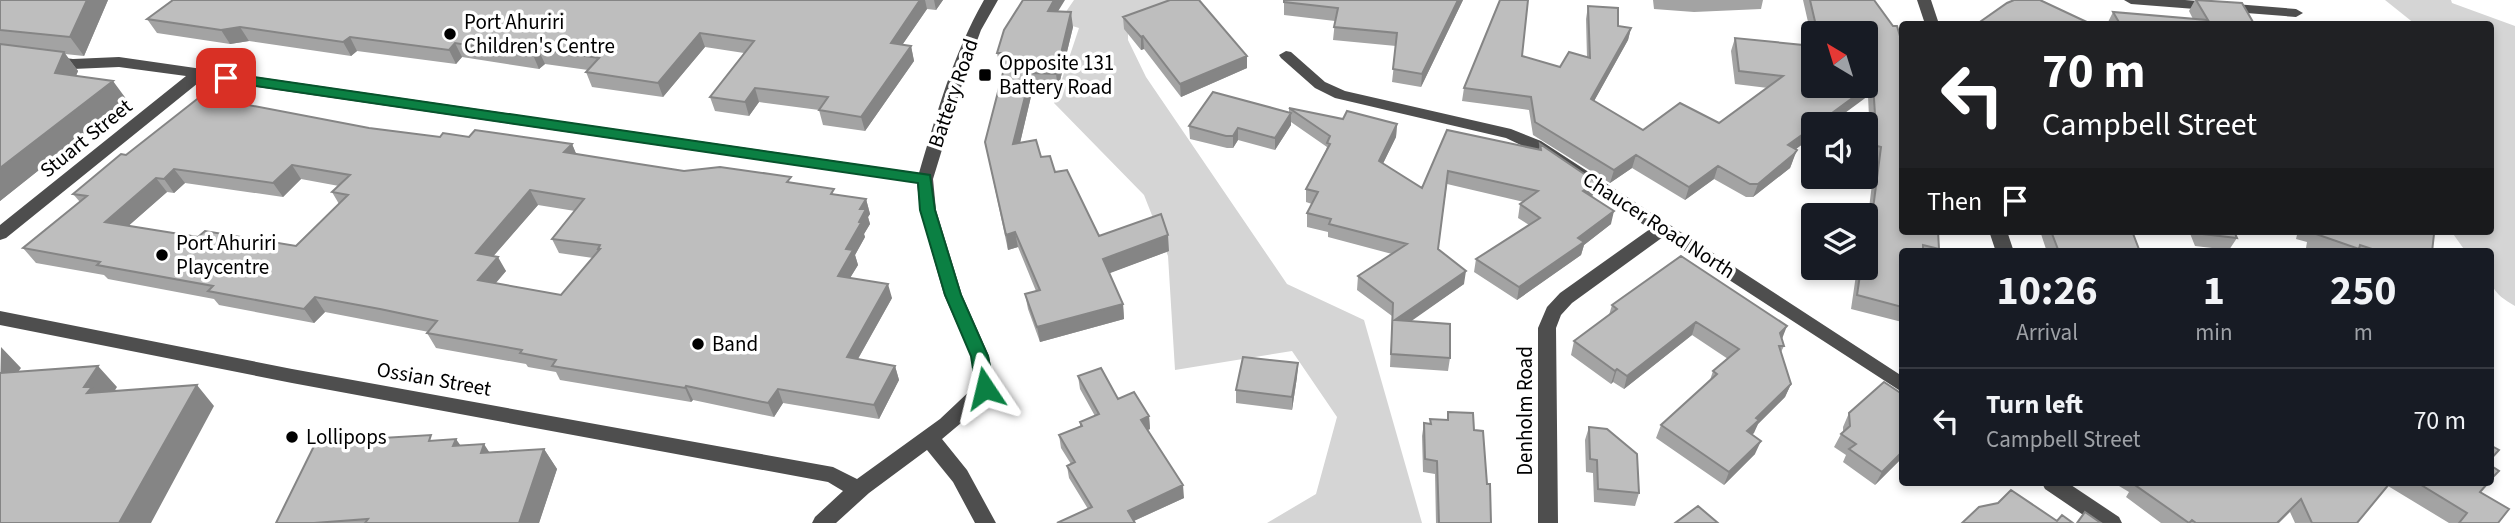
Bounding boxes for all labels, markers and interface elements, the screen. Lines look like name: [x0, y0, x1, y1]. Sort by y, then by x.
place label: Port Ahuriri Children's Centre: [464, 7, 615, 61]
north arrow: [1801, 21, 1878, 98]
map controls: [1801, 21, 1878, 280]
marker: Port Ahuriri Children's Centre: [442, 26, 458, 42]
street label: Battery Road: [920, 34, 986, 152]
text: 70 m: [2042, 37, 2146, 107]
pin: [196, 48, 256, 108]
place label: Opposite 131 Battery Road: [999, 48, 1114, 102]
icon: left: [1927, 49, 2018, 140]
icon: arrive: [207, 59, 245, 97]
marker: Opposite 131 Battery Road: [977, 67, 993, 83]
street label: Stuart Street: [33, 91, 139, 185]
text: Campbell Street: [2042, 102, 2257, 148]
button: sound: [1801, 112, 1878, 189]
street label: Chaucer Road North: [1577, 164, 1741, 286]
icon: arrive: [1996, 182, 2034, 220]
text: Then: [1927, 183, 1982, 220]
button: layers: [1801, 203, 1878, 280]
place label: Port Ahuriri Playcentre: [176, 228, 277, 282]
marker: Port Ahuriri Playcentre: [154, 247, 170, 263]
text: 10:26: [1996, 261, 2098, 321]
text: 1: [2203, 261, 2225, 321]
text: 250: [2330, 261, 2397, 321]
text: Arrival: [2016, 316, 2078, 349]
text: min: [2195, 316, 2233, 349]
text: m: [2354, 316, 2373, 349]
place label: Band: [712, 329, 758, 359]
marker: Band: [690, 336, 706, 352]
street label: Denholm Road: [1510, 346, 1540, 476]
position arrow: [948, 351, 1022, 425]
street label: Ossian Street: [374, 354, 494, 404]
text: Turn left: [1986, 386, 2083, 423]
icon: left: [1927, 402, 1965, 440]
text: 70 m: [2413, 402, 2466, 439]
place label: Lollipops: [306, 422, 387, 452]
text: Campbell Street: [1986, 423, 2141, 456]
marker: Lollipops: [284, 429, 300, 445]

